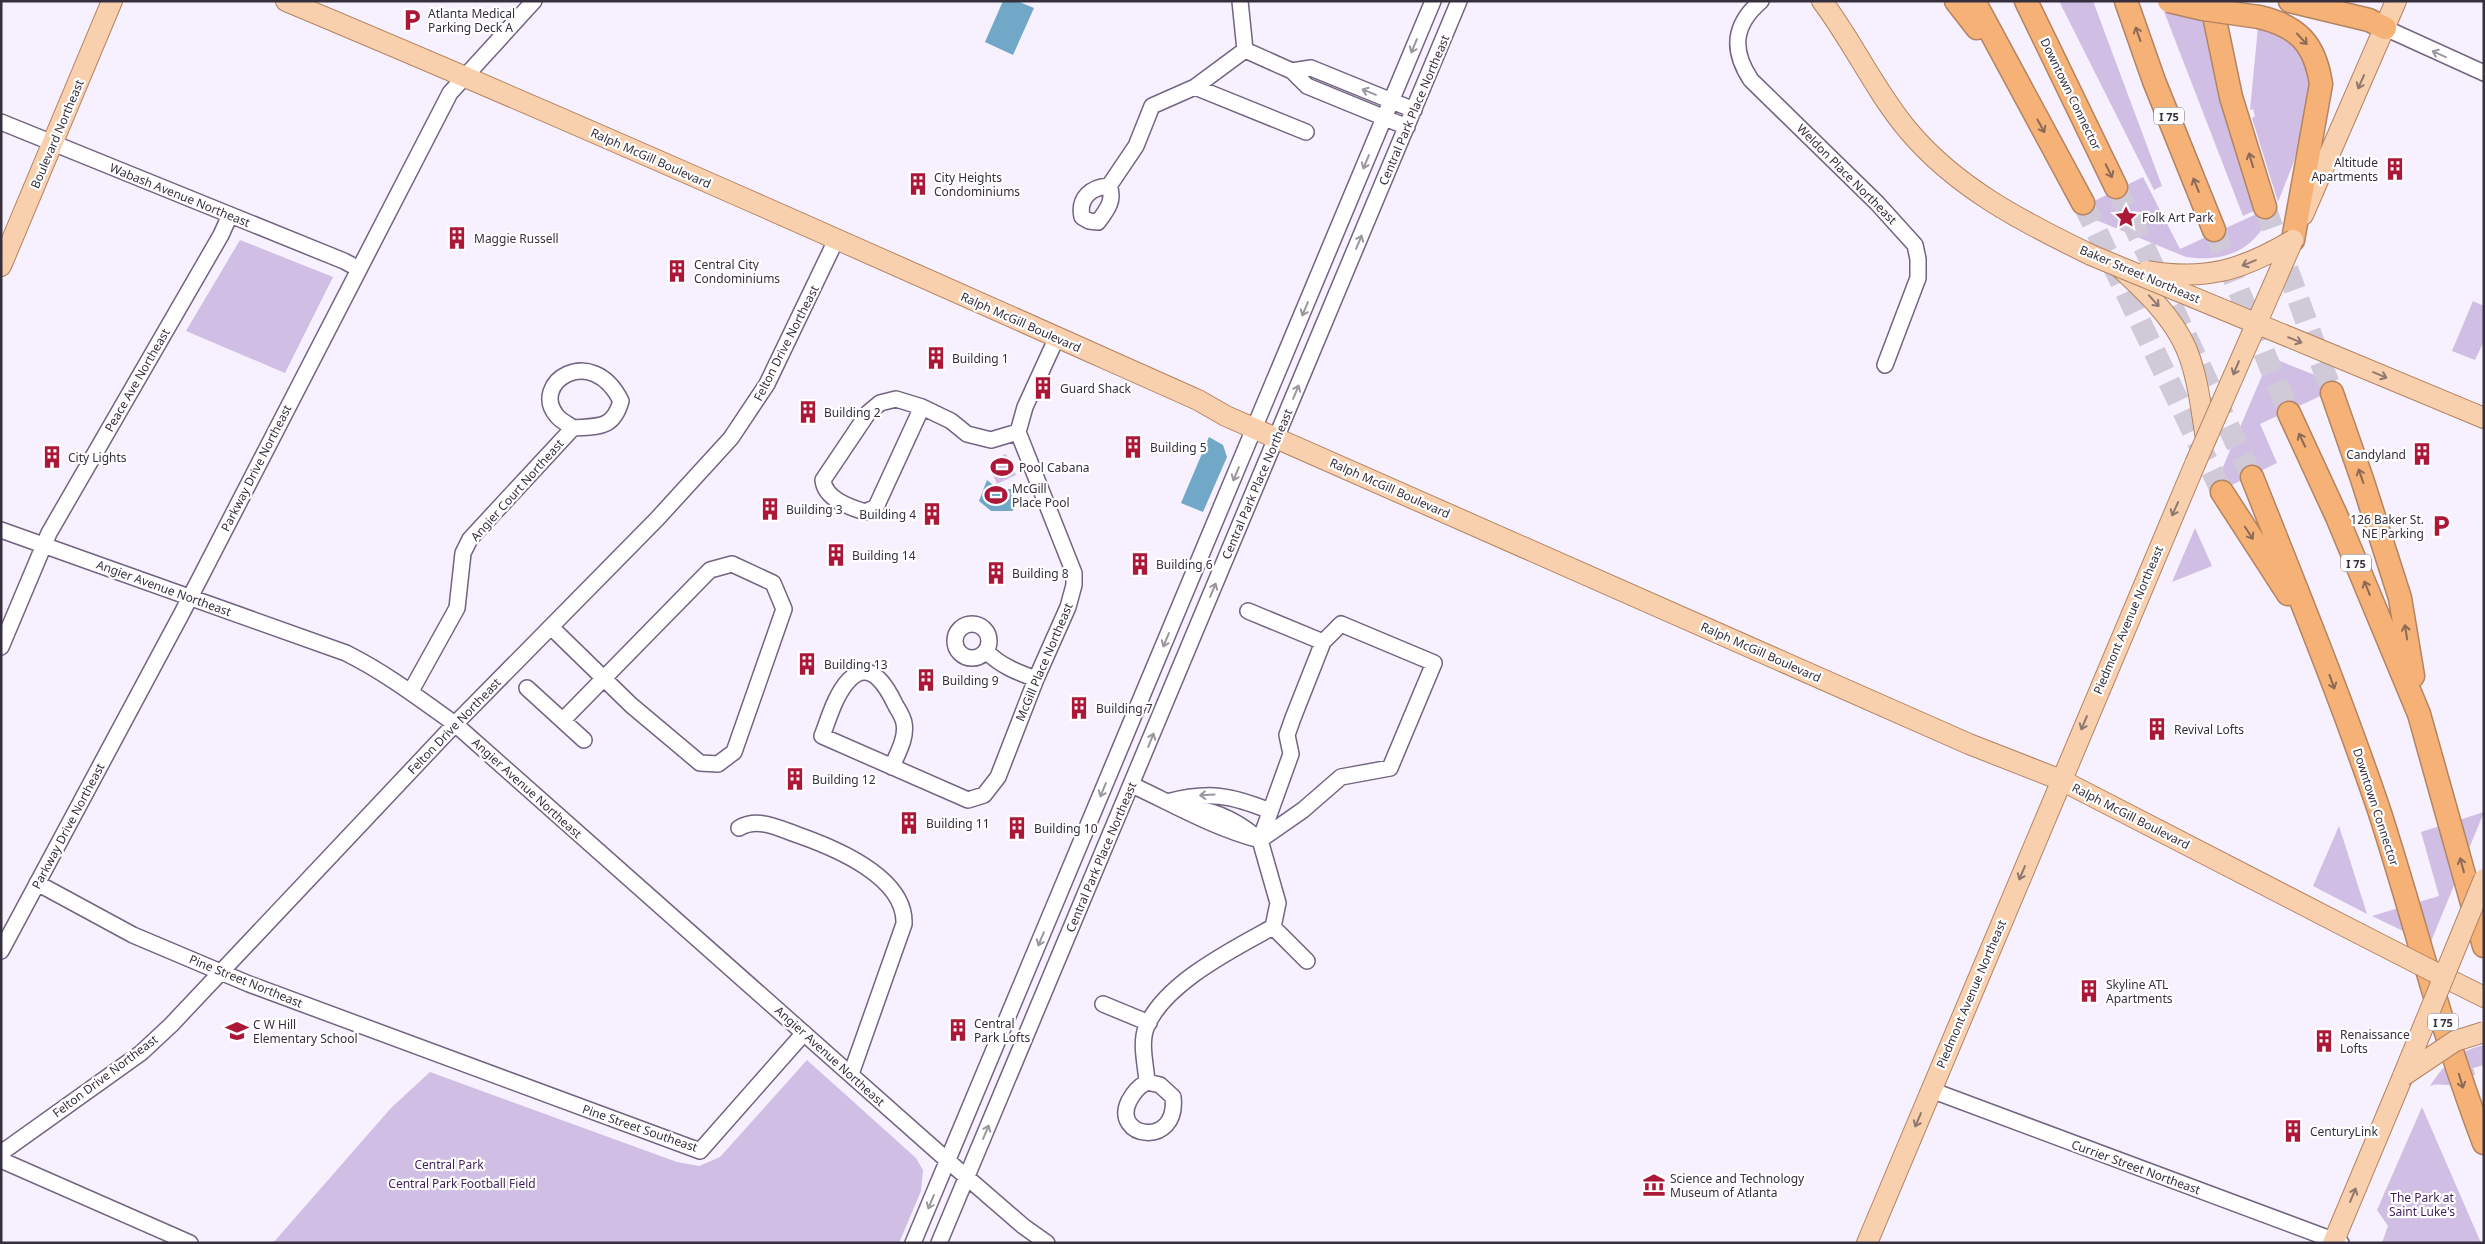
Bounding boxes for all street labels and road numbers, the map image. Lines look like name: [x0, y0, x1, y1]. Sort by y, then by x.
street label: Central Park Place Northeast: [1375, 32, 1454, 188]
street label: Downtown Connector: [2036, 35, 2106, 153]
street label: Boulevard Northeast: [26, 76, 88, 191]
road number: I 75: [2154, 108, 2184, 124]
street label: Weldon Place Northeast: [1793, 120, 1901, 228]
street label: Ralph McGill Boulevard: [588, 124, 714, 192]
street label: Wabash Avenue Northeast: [107, 159, 253, 231]
street label: Baker Street Northeast: [2077, 241, 2203, 307]
street label: Felton Drive Northeast: [749, 282, 823, 404]
street label: Ralph McGill Boulevard: [958, 288, 1084, 356]
street label: Peace Ave Northeast: [100, 325, 174, 435]
street label: Parkway Drive Northeast: [217, 401, 296, 534]
street label: Central Park Place Northeast: [1218, 406, 1297, 562]
street label: Angier Court Northeast: [467, 435, 568, 545]
street label: Ralph McGill Boulevard: [1327, 454, 1453, 522]
street label: Piedmont Avenue Northeast: [2089, 543, 2167, 697]
road number: I 75: [2341, 554, 2371, 572]
street label: Angier Avenue Northeast: [94, 556, 234, 621]
street label: McGill Place Northeast: [1011, 600, 1077, 724]
street label: Ralph McGill Boulevard: [1698, 618, 1824, 686]
street label: Felton Drive Northeast: [404, 674, 505, 778]
street label: Angier Avenue Northeast: [468, 734, 586, 842]
street label: Downtown Connector: [2349, 746, 2403, 868]
street label: Parkway Drive Northeast: [28, 760, 109, 892]
street label: Central Park Place Northeast: [1062, 779, 1141, 935]
street label: Ralph McGill Boulevard: [2069, 779, 2193, 853]
street label: Piedmont Avenue Northeast: [1932, 917, 2010, 1071]
street label: Pine Street Northeast: [187, 950, 306, 1012]
street label: Angier Avenue Northeast: [771, 1002, 889, 1110]
road number: I 75: [2428, 1014, 2458, 1030]
street label: Felton Drive Northeast: [49, 1030, 162, 1121]
street label: Pine Street Southeast: [580, 1100, 701, 1156]
street label: Currier Street Northeast: [2069, 1136, 2203, 1198]

